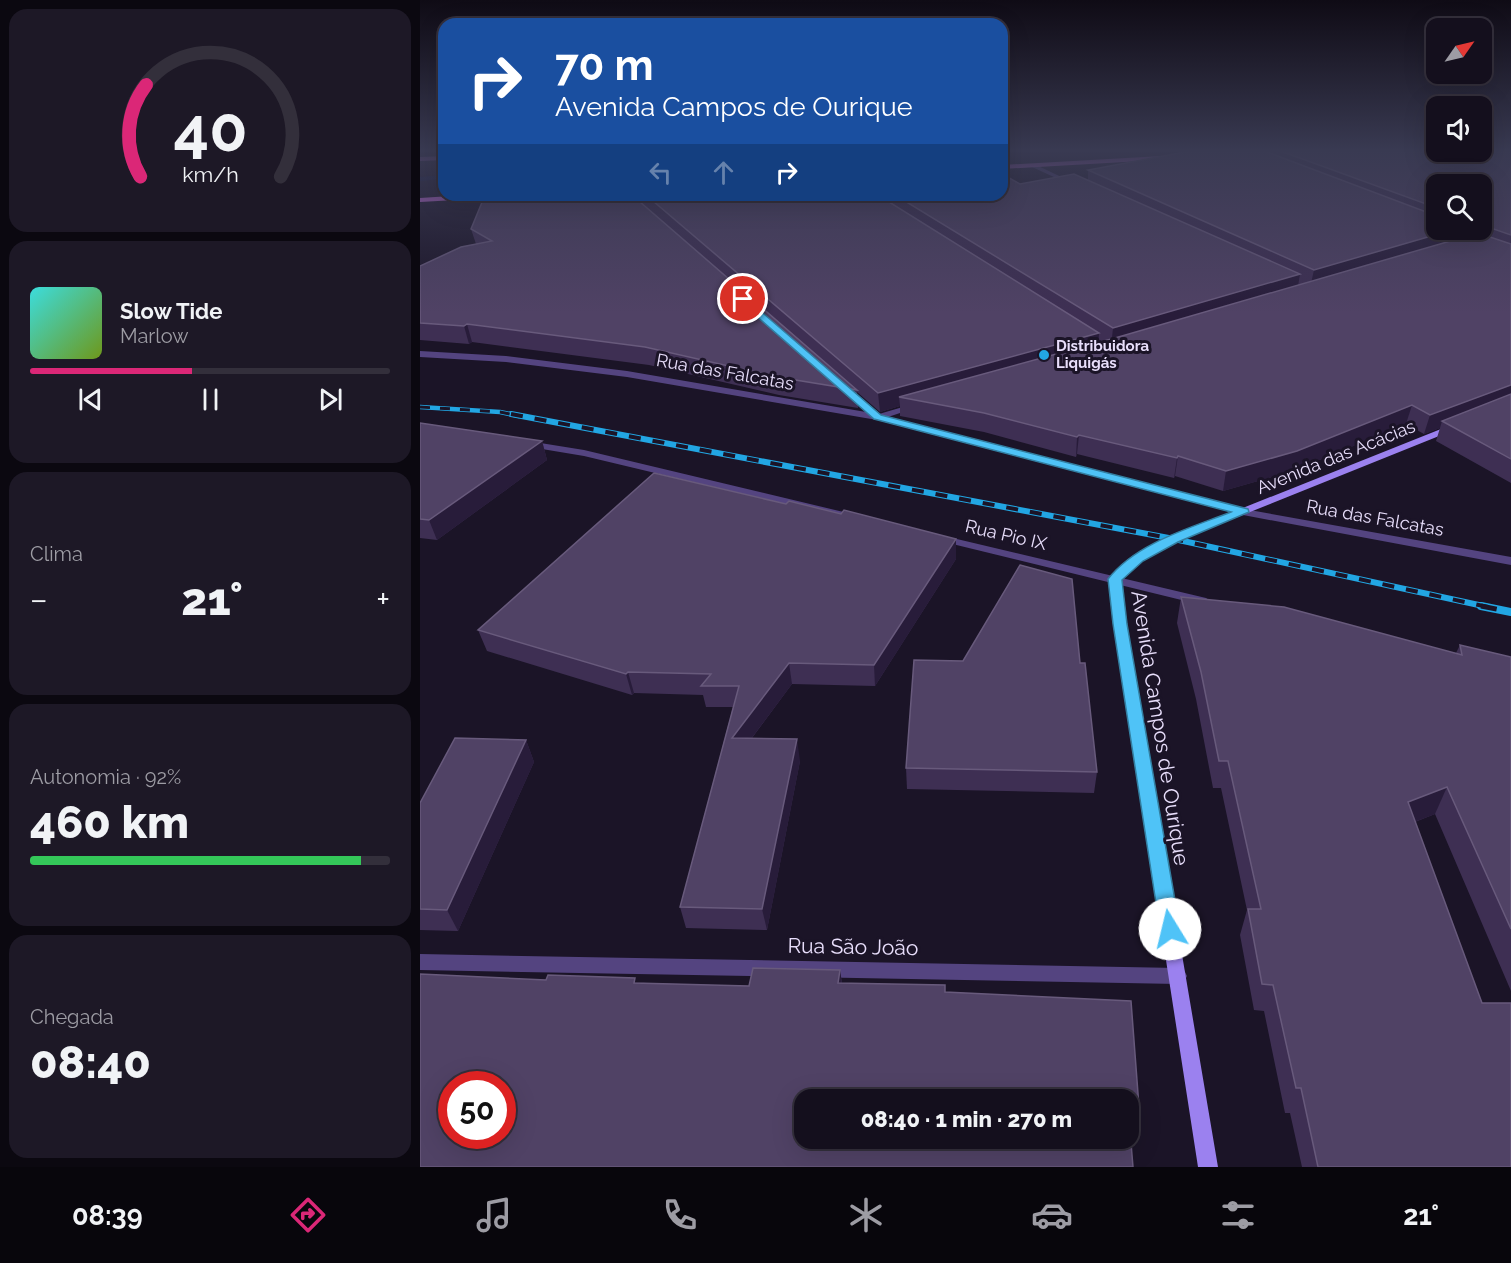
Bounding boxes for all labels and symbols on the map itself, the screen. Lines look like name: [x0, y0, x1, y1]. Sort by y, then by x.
north arrow: [1426, 18, 1492, 84]
pin: [717, 273, 768, 324]
place label: Distribuidora Liquigás: [1056, 337, 1149, 372]
marker: Distribuidora Liquigás: [1037, 348, 1051, 362]
street label: Rua das Falcatas: [655, 349, 796, 394]
street label: Avenida das Acácias: [1254, 415, 1418, 498]
street label: Rua das Falcatas: [1305, 495, 1446, 540]
street label: Rua Pio IX: [963, 515, 1050, 554]
street label: Avenida Campos de Ourique: [1126, 589, 1195, 867]
position arrow: [1138, 897, 1202, 961]
street label: Rua São João: [787, 933, 919, 960]
speed limit sign: 50: [438, 1071, 516, 1149]

